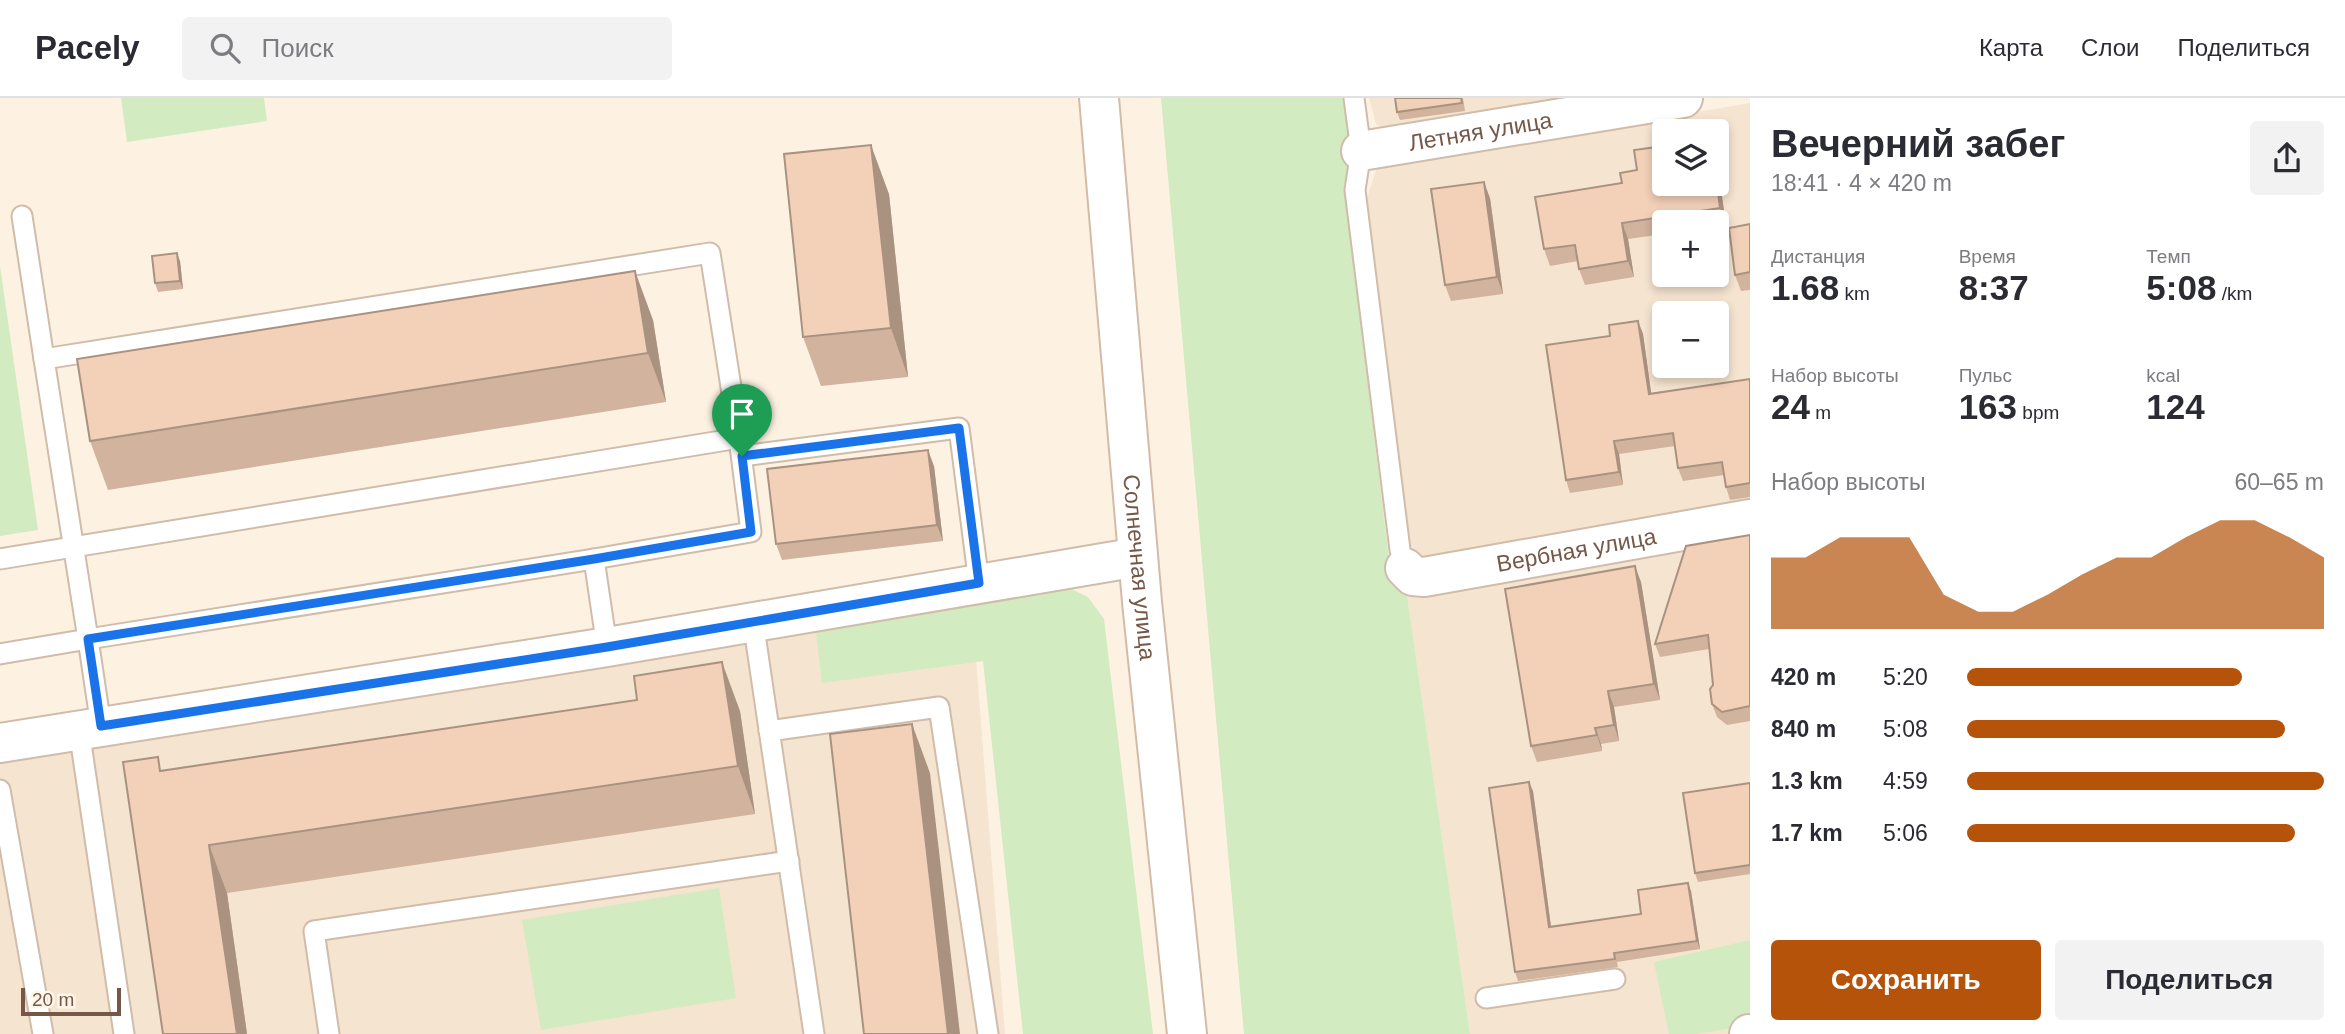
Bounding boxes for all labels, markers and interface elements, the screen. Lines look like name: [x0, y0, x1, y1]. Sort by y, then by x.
search box: [182, 17, 672, 80]
text: Pacely: [35, 29, 140, 66]
icon: search: [206, 29, 244, 67]
text: Поиск: [262, 33, 334, 63]
text: Карта: [1979, 34, 2043, 61]
text: Слои: [2081, 34, 2139, 61]
text: Поделиться: [2177, 34, 2310, 61]
street label: Летняя улица: [1407, 107, 1554, 156]
map controls: [1652, 119, 1729, 378]
button: layers: [1652, 119, 1729, 196]
button: share: [2250, 121, 2324, 195]
text: Вечерний забег: [1771, 123, 2065, 165]
text: 18:41 · 4 × 420 m: [1771, 170, 1952, 196]
button: +: [1652, 210, 1729, 287]
text: Дистанция: [1771, 246, 1865, 267]
text: Время: [1959, 246, 2016, 267]
text: Темп: [2146, 246, 2191, 267]
text: 1.68: [1771, 268, 1839, 307]
text: 8:37: [1959, 268, 2029, 307]
text: 5:08: [2146, 268, 2216, 307]
text: km: [1839, 283, 1870, 304]
text: /km: [2216, 283, 2252, 304]
button: −: [1652, 301, 1729, 378]
text: Набор высоты: [1771, 365, 1899, 386]
text: Пульс: [1959, 365, 2012, 386]
text: kcal: [2146, 365, 2180, 386]
pin: [712, 384, 772, 456]
text: 24: [1771, 387, 1810, 426]
text: 163: [1959, 387, 2017, 426]
text: 124: [2146, 387, 2205, 426]
icon: arrive: [723, 395, 761, 433]
text: m: [1810, 402, 1831, 423]
text: bpm: [2017, 402, 2059, 423]
text: Набор высоты: [1771, 469, 1925, 495]
text: 60–65 m: [2234, 469, 2324, 495]
street label: Солнечная улица: [1118, 473, 1161, 662]
street label: Вербная улица: [1494, 523, 1658, 577]
text: 420 m: [1771, 664, 1836, 690]
text: 5:20: [1883, 664, 1928, 690]
text: 840 m: [1771, 716, 1836, 742]
text: 5:08: [1883, 716, 1928, 742]
text: 1.3 km: [1771, 768, 1843, 794]
text: 4:59: [1883, 768, 1928, 794]
text: 1.7 km: [1771, 820, 1843, 846]
text: 5:06: [1883, 820, 1928, 846]
button: Сохранить: [1771, 940, 2041, 1020]
button: Поделиться: [2055, 940, 2324, 1020]
scale bar: [21, 985, 121, 1017]
text: 20 m: [32, 989, 74, 1010]

